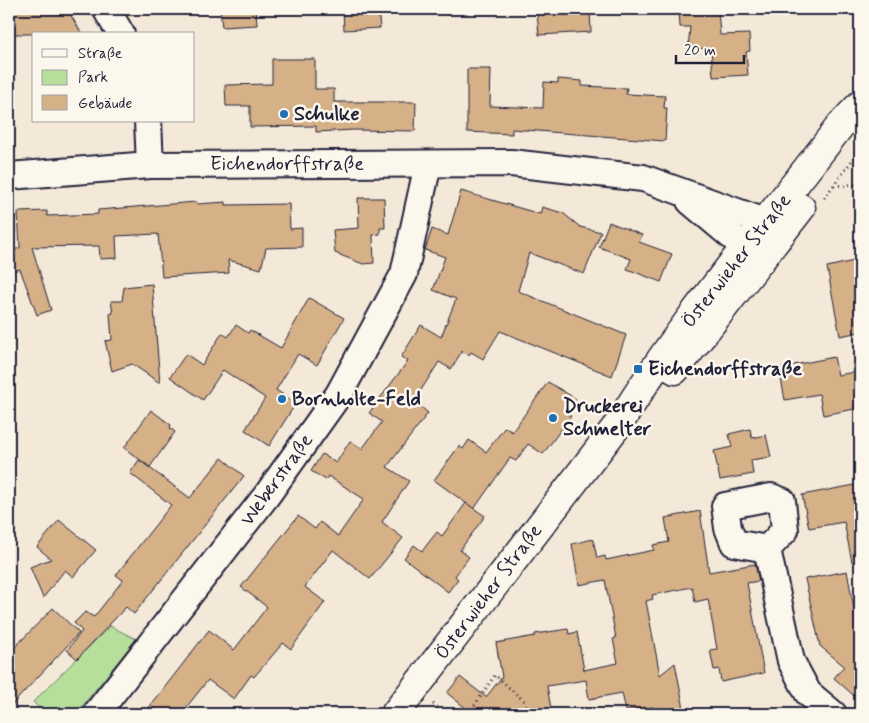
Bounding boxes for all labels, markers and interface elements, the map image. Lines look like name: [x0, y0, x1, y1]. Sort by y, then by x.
legend: [32, 32, 195, 122]
scale bar: [676, 32, 744, 64]
text: 20 m: [684, 41, 716, 61]
text: Straße: [78, 44, 122, 64]
text: Park: [78, 68, 108, 88]
text: Gebäude: [78, 94, 132, 114]
place label: Schulke: [294, 101, 359, 128]
marker: Schulke: [278, 108, 290, 120]
street label: Eichendorffstraße: [210, 151, 364, 178]
street label: Österwieher Straße: [676, 188, 798, 334]
place label: Eichendorffstraße: [648, 356, 802, 383]
marker: Eichendorffstraße: [632, 363, 644, 375]
place label: Bornholte-Feld: [292, 386, 421, 413]
marker: Bornholte-Feld: [276, 393, 288, 405]
place label: Druckerei Schmelter: [563, 393, 652, 443]
marker: Druckerei Schmelter: [547, 412, 559, 424]
street label: Weberstraße: [234, 428, 320, 532]
street label: Österwieher Straße: [429, 519, 549, 665]

